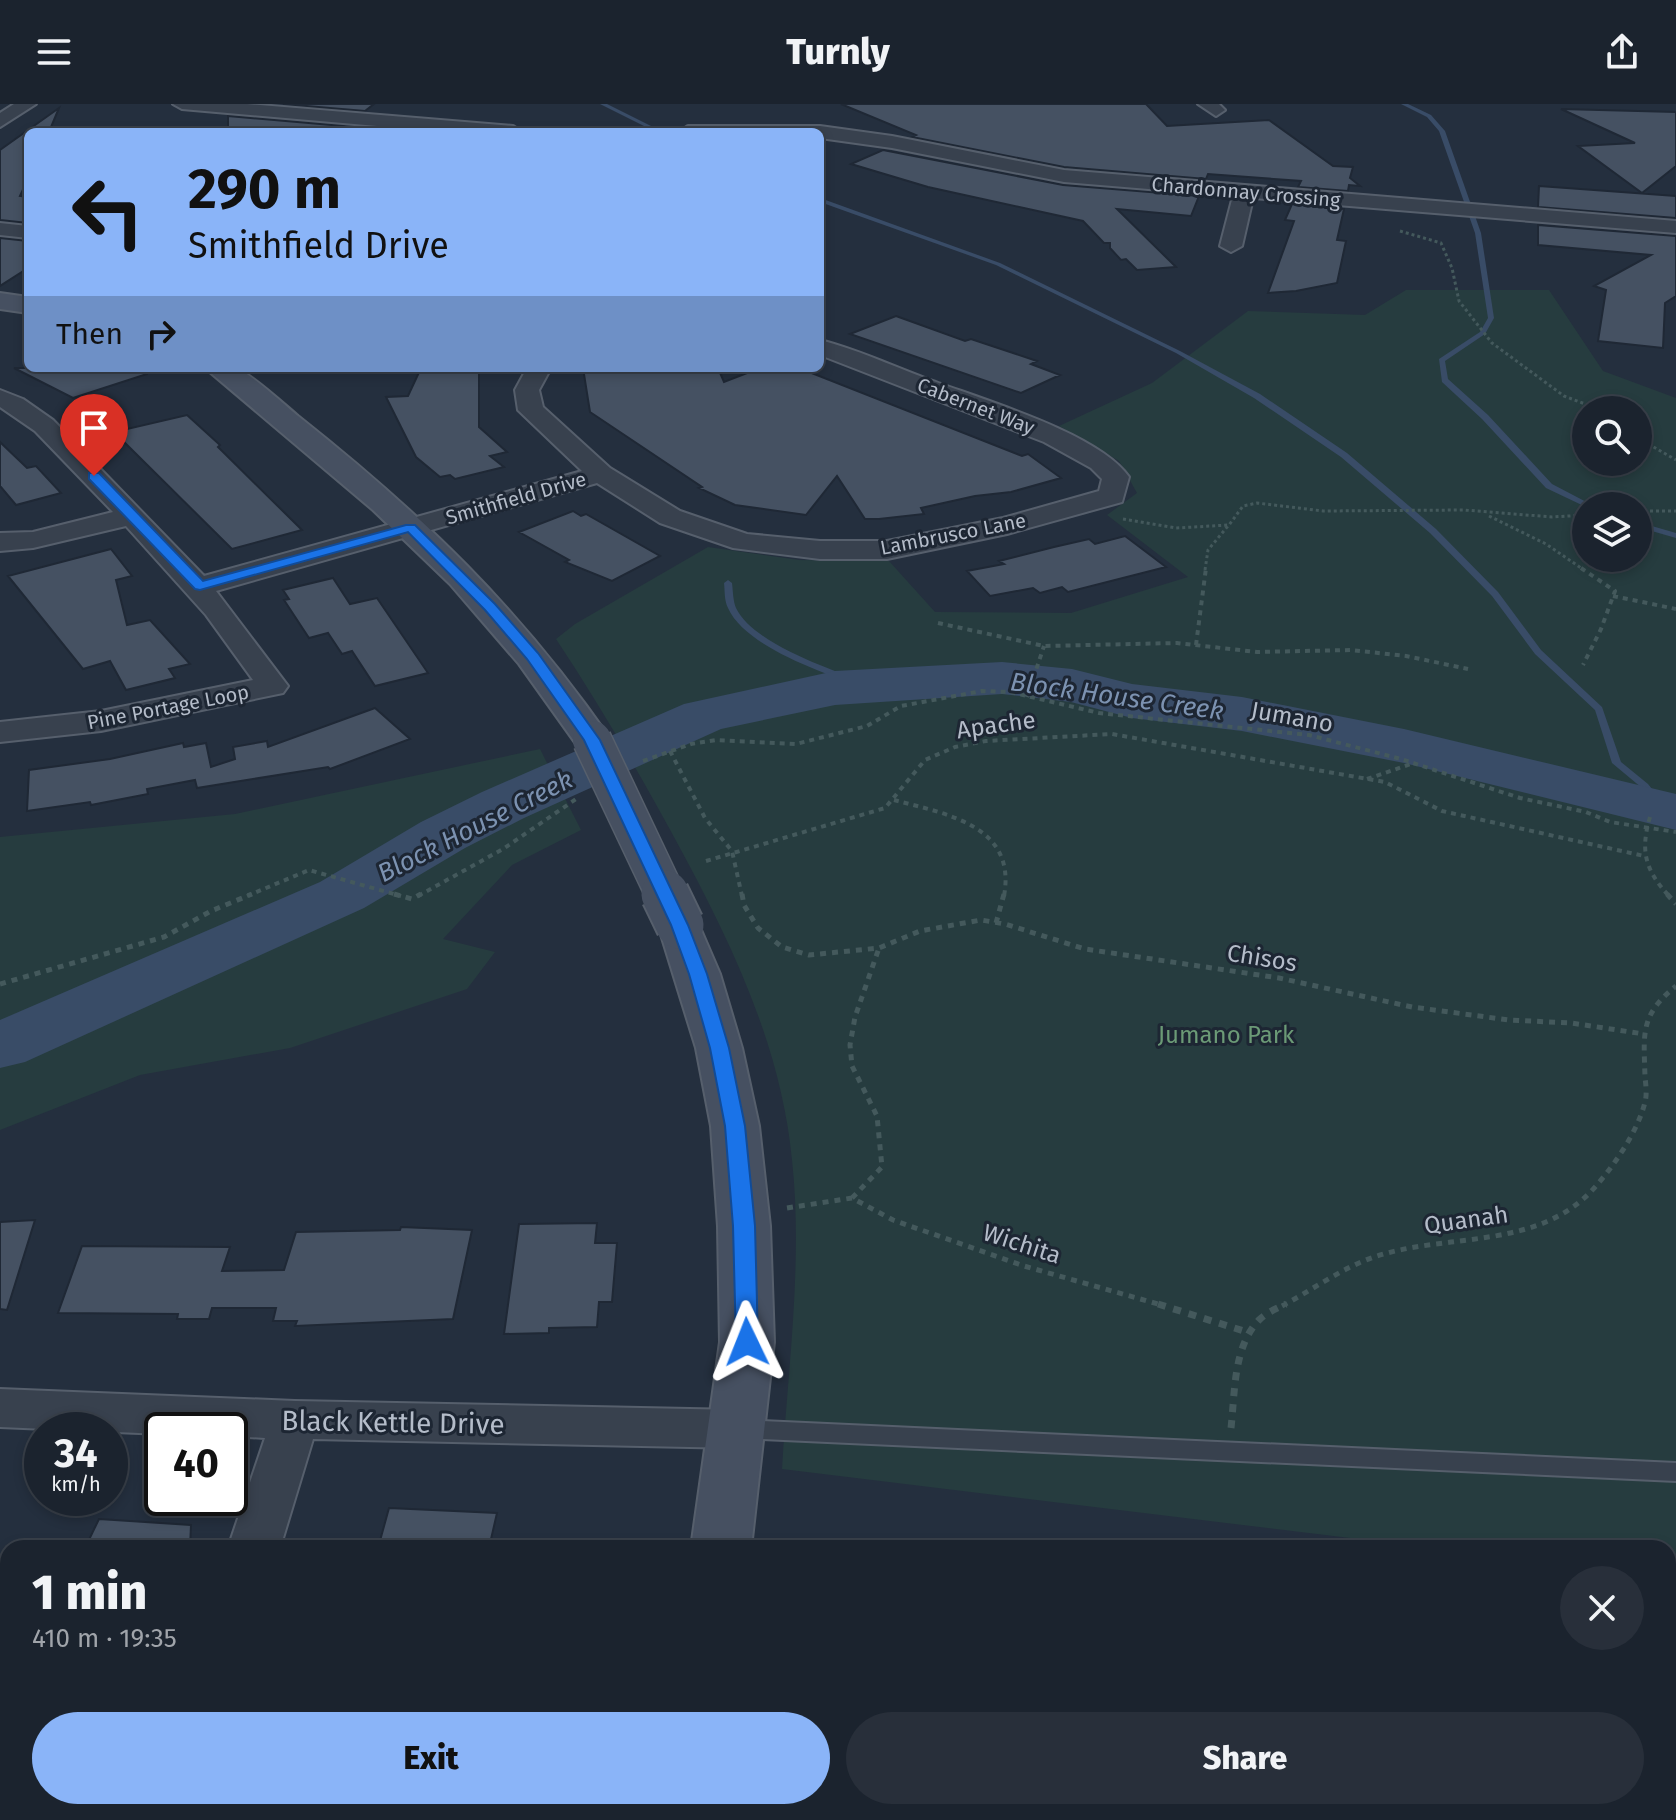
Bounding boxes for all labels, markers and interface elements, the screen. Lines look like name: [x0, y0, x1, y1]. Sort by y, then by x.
icon: menu: [32, 30, 76, 74]
text: Turnly: [786, 30, 890, 74]
icon: share: [1600, 30, 1644, 74]
text: 290 m: [188, 156, 341, 223]
icon: left: [56, 160, 160, 264]
street label: Chardonnay Crossing: [1151, 172, 1342, 212]
text: Smithfield Drive: [188, 224, 449, 268]
icon: right: [139, 312, 183, 356]
text: Then: [56, 316, 123, 352]
street label: Cabernet Way: [914, 373, 1038, 439]
pin: [60, 394, 128, 476]
map controls: [1572, 396, 1652, 572]
button: search: [1572, 396, 1652, 476]
icon: arrive: [72, 406, 116, 450]
street label: Smithfield Drive: [443, 466, 589, 530]
button: layers: [1572, 492, 1652, 572]
street label: Lambrusco Lane: [878, 508, 1028, 560]
water label: Block House Creek: [1008, 666, 1226, 727]
street label: Pine Portage Loop: [85, 680, 251, 734]
street label: Jumano: [1249, 696, 1335, 738]
street label: Apache: [955, 706, 1037, 744]
water label: Block House Creek: [372, 764, 578, 889]
street label: Chisos: [1225, 939, 1299, 977]
park label: Jumano Park: [1158, 1021, 1295, 1049]
street label: Quanah: [1422, 1200, 1510, 1240]
street label: Wichita: [979, 1218, 1065, 1270]
position arrow: [705, 1300, 789, 1384]
street label: Black Kettle Drive: [281, 1404, 505, 1441]
speed limit sign: 40: [144, 1412, 248, 1516]
text: 34: [54, 1430, 98, 1478]
text: km/h: [51, 1472, 101, 1496]
text: 1 min: [32, 1564, 147, 1622]
button: close: [1560, 1566, 1644, 1650]
text: 410 m · 19:35: [32, 1623, 177, 1654]
button: Exit: [32, 1712, 830, 1804]
button: Share: [846, 1712, 1644, 1804]

